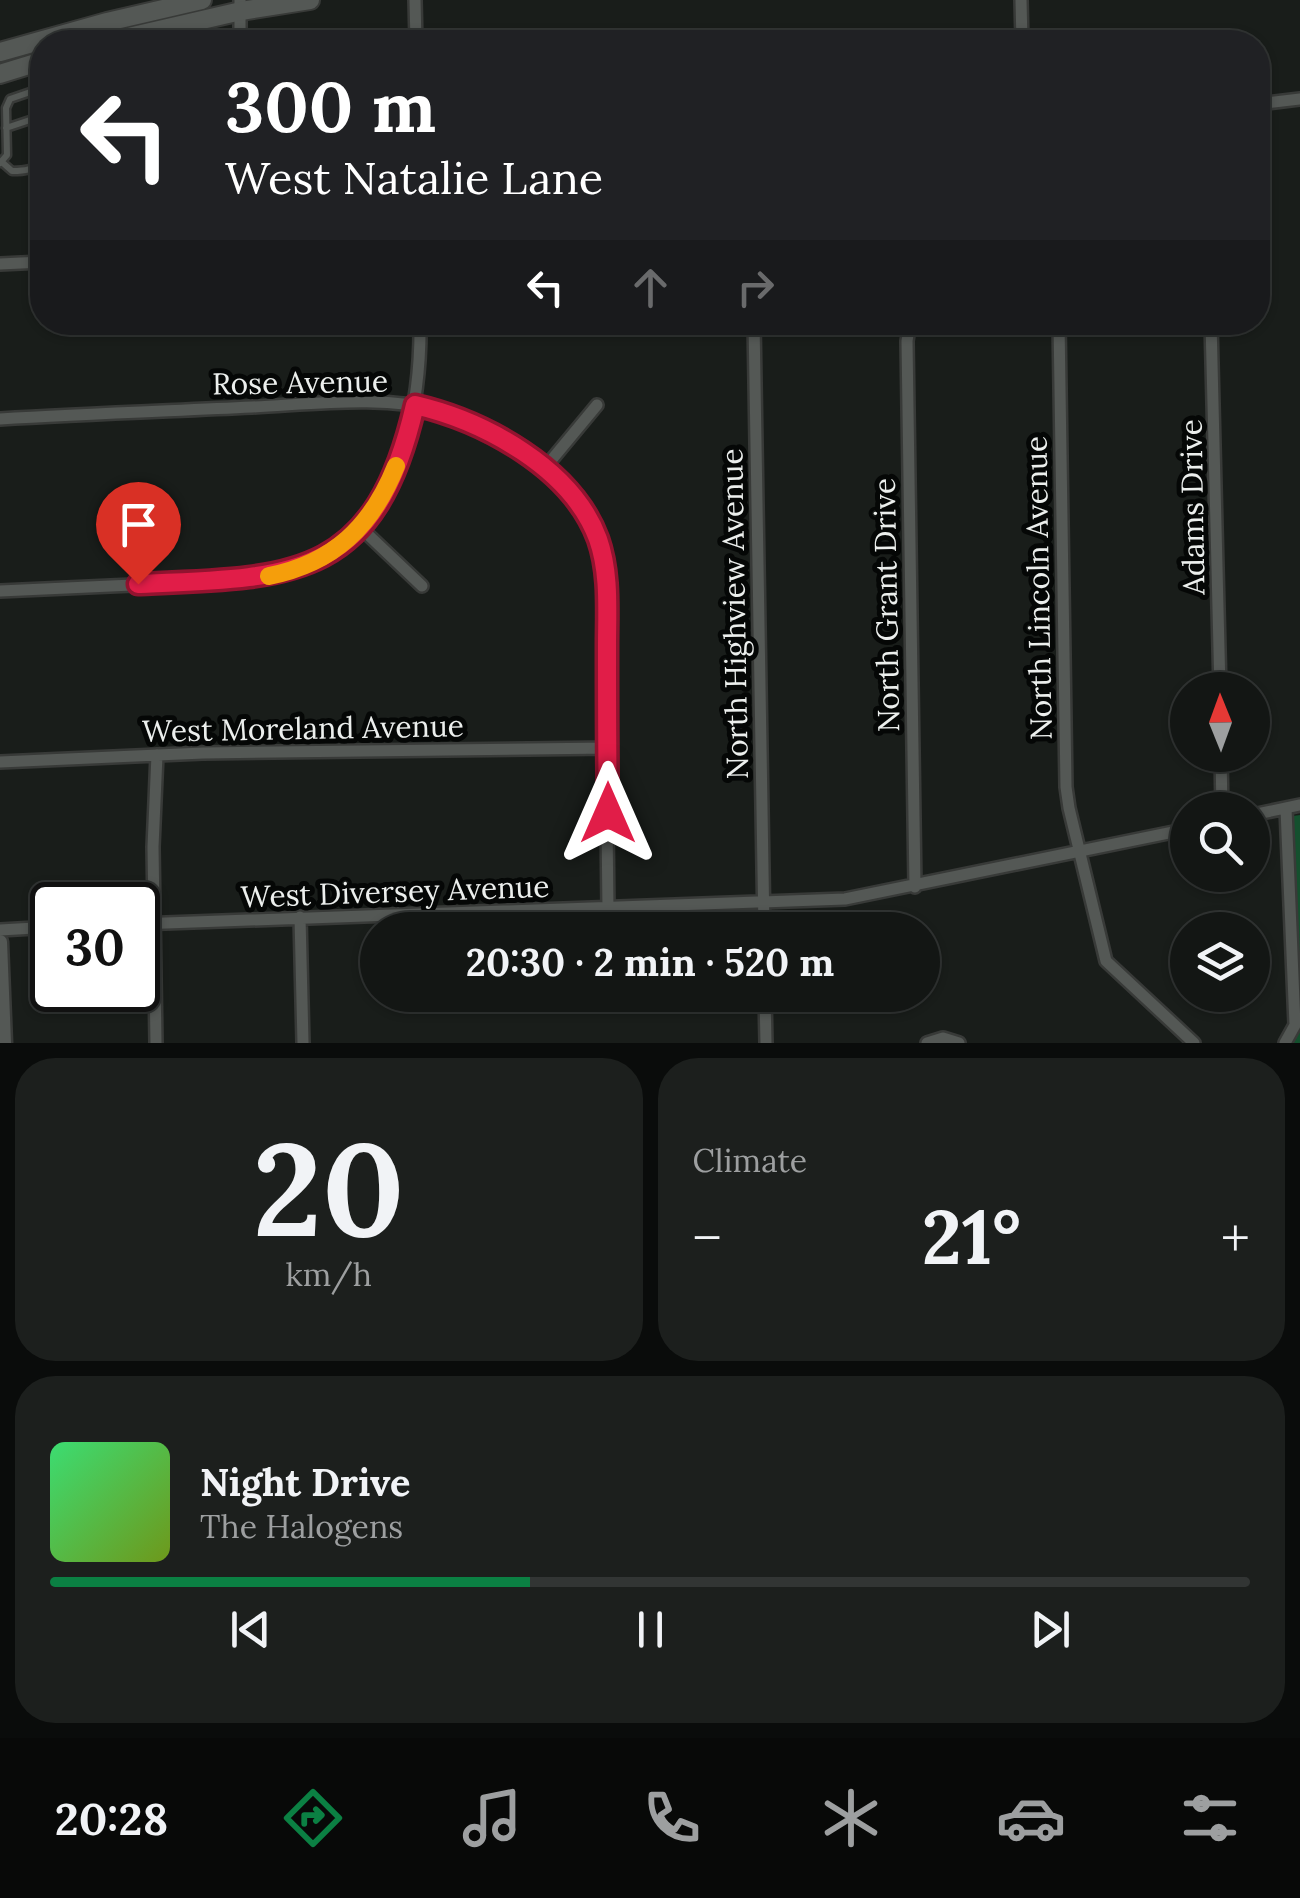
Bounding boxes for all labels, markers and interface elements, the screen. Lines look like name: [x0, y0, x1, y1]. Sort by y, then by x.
text: 300 m: [225, 62, 436, 151]
icon: left: [60, 70, 190, 200]
text: West Natalie Lane: [225, 149, 603, 206]
icon: left: [518, 260, 573, 315]
icon: ahead: [623, 260, 678, 315]
icon: right: [728, 260, 783, 315]
street label: Rose Avenue: [212, 361, 388, 403]
street label: Adams Drive: [1171, 419, 1213, 596]
street label: North Lincoln Avenue: [1016, 436, 1060, 740]
street label: North Highview Avenue: [712, 448, 757, 780]
street label: North Grant Drive: [865, 478, 907, 732]
pin: [96, 482, 181, 585]
icon: arrive: [111, 497, 166, 552]
north arrow: [1170, 672, 1270, 772]
map controls: [1170, 672, 1270, 1012]
street label: West Moreland Avenue: [142, 706, 464, 750]
position arrow: [556, 761, 660, 865]
button: search: [1170, 792, 1270, 892]
street label: West Diversey Avenue: [240, 867, 550, 916]
speed limit sign: 30: [30, 882, 160, 1012]
button: layers: [1170, 912, 1270, 1012]
text: 20:30 · 2 min · 520 m: [466, 938, 834, 986]
text: 20: [253, 1105, 405, 1272]
text: Climate: [693, 1140, 807, 1181]
text: 21°: [922, 1189, 1021, 1285]
text: −: [693, 1203, 722, 1273]
text: +: [1221, 1203, 1250, 1273]
text: km/h: [286, 1254, 372, 1295]
text: Night Drive: [200, 1458, 411, 1506]
text: The Halogens: [200, 1506, 403, 1547]
icon: previous: [223, 1602, 278, 1657]
icon: pause: [623, 1602, 678, 1657]
icon: next: [1023, 1602, 1078, 1657]
icon: directions: [278, 1783, 348, 1853]
icon: music: [457, 1783, 527, 1853]
icon: phone: [637, 1783, 707, 1853]
icon: climate: [816, 1783, 886, 1853]
icon: car: [996, 1783, 1066, 1853]
icon: filters: [1175, 1783, 1245, 1853]
text: 20:28: [55, 1790, 168, 1847]

